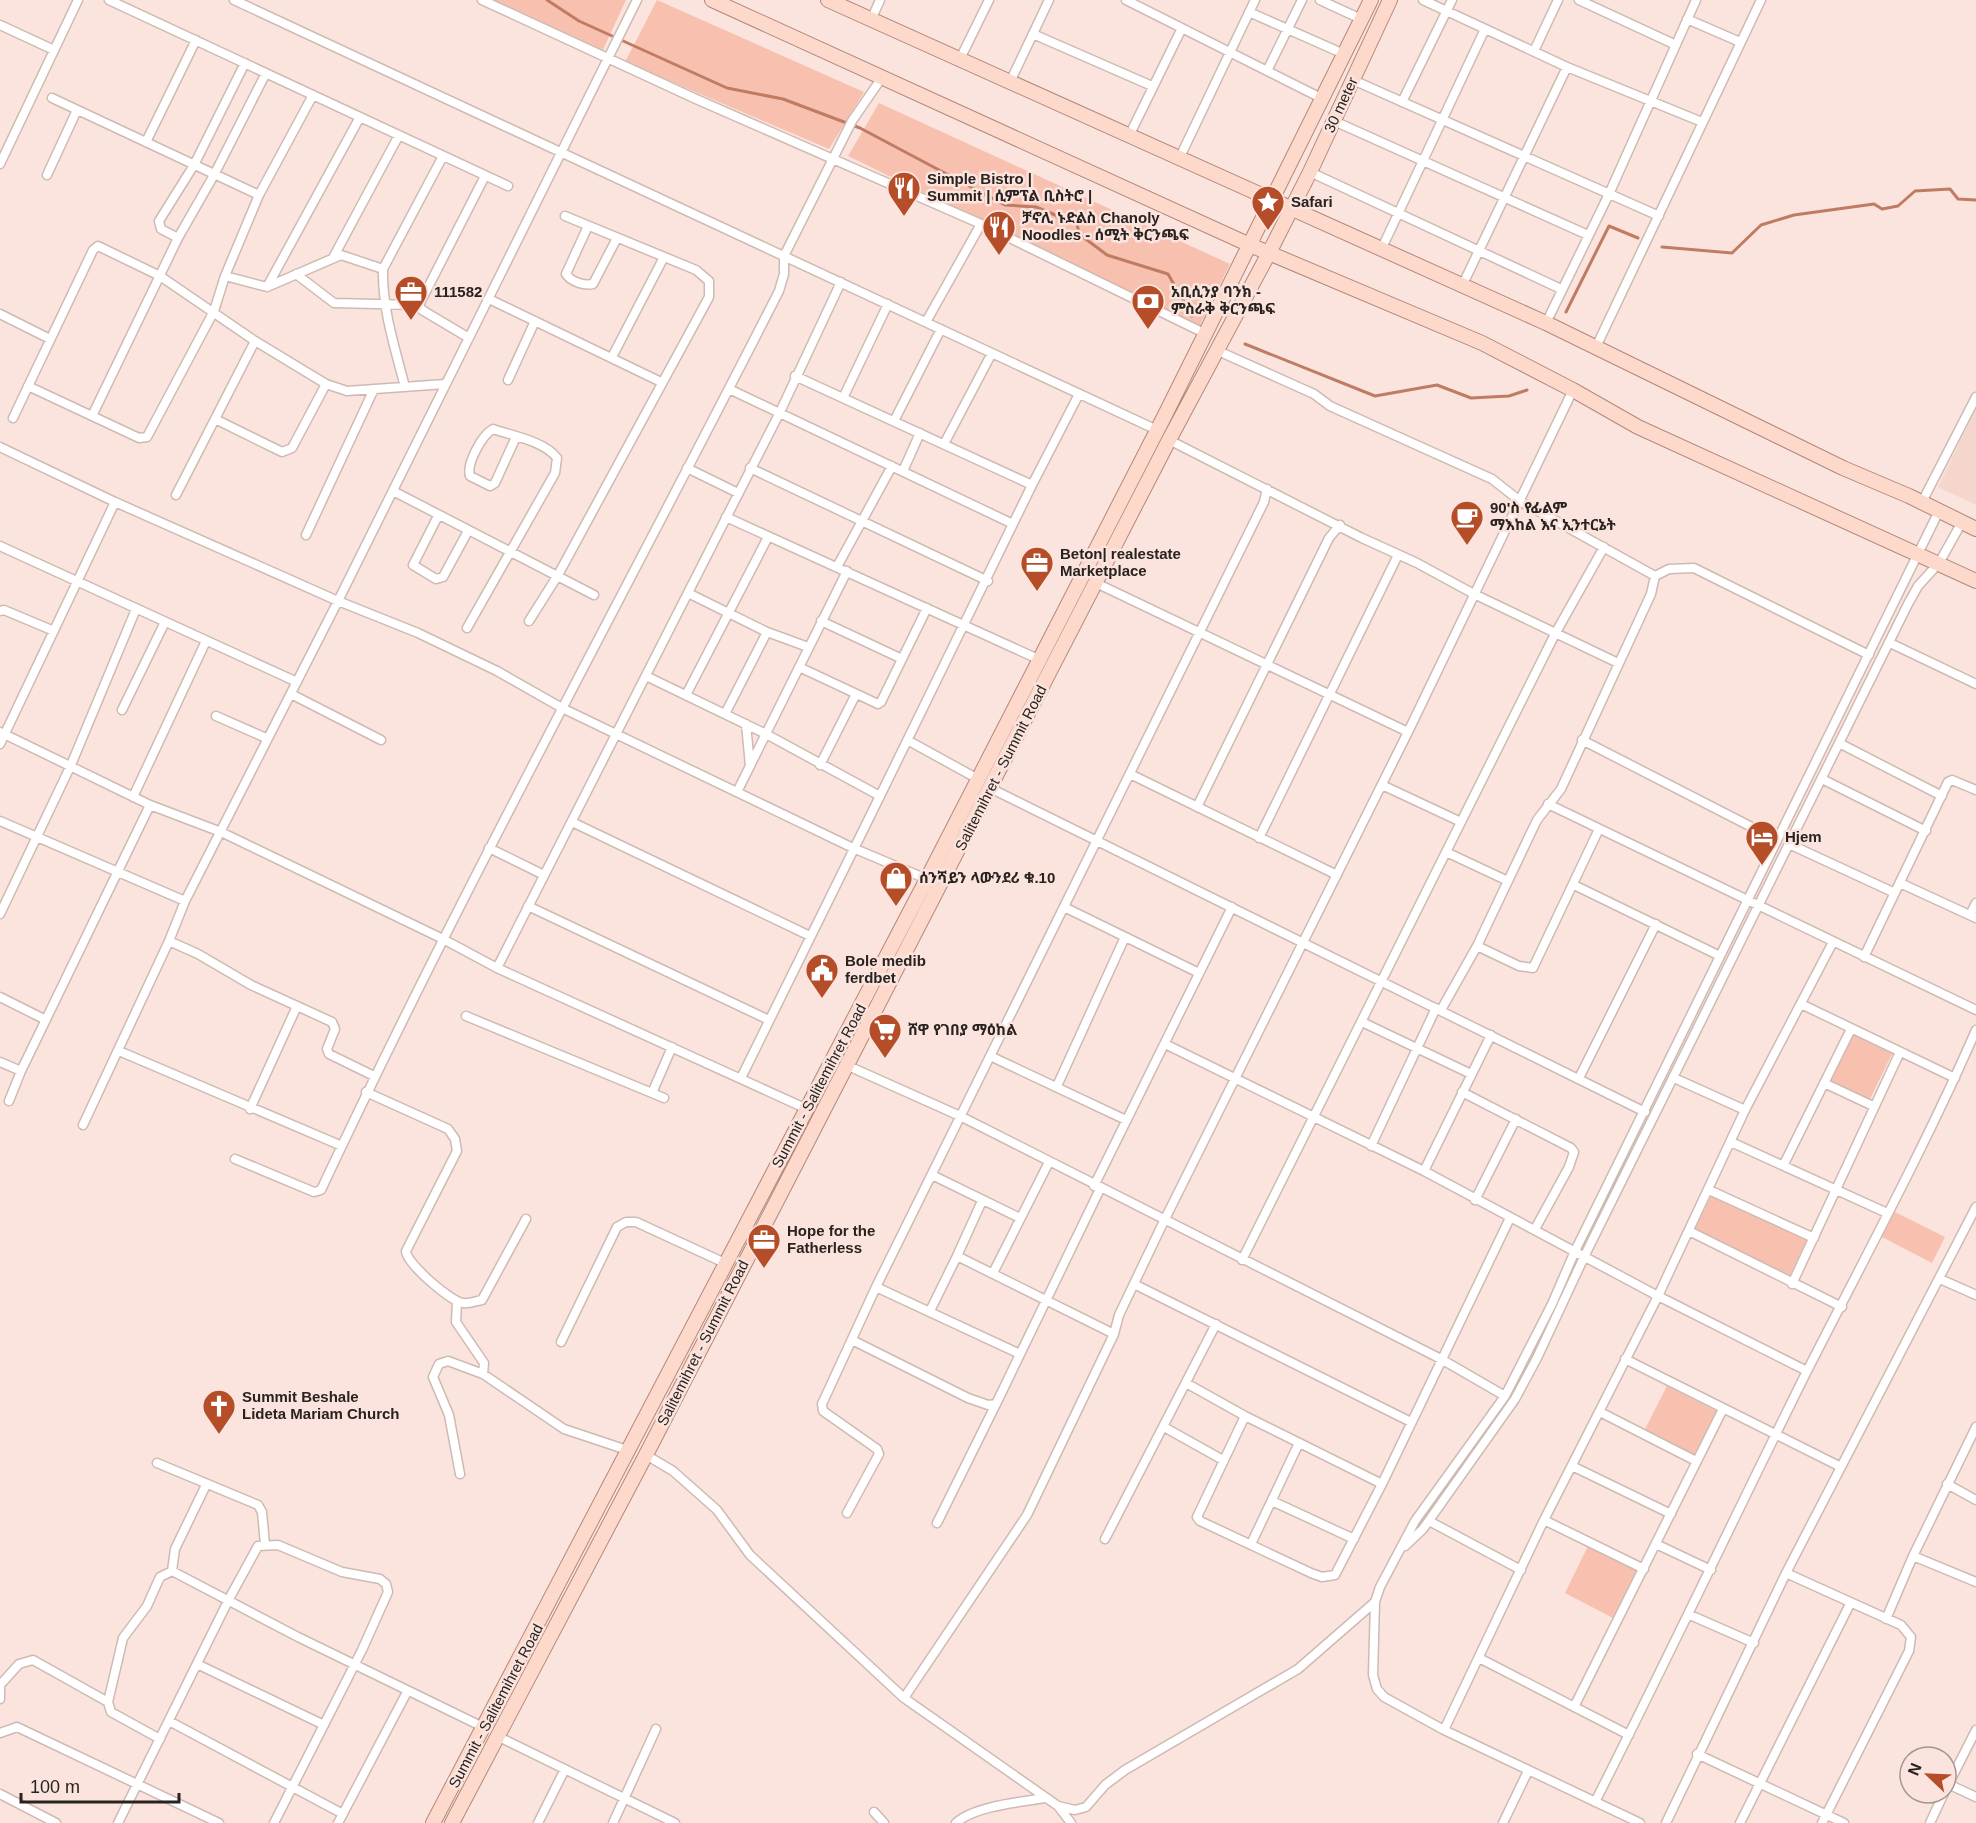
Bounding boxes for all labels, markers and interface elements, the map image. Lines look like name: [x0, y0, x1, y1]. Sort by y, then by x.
street label: 30 meter: [1320, 74, 1361, 135]
restaurant icon: Simple Bistro | Summit | ሲምፕል ቢስትሮ |: [886, 170, 922, 217]
place label: Simple Bistro | Summit | ሲምፕል ቢስትሮ |: [927, 170, 1092, 204]
place icon: Safari: [1250, 184, 1286, 231]
place label: Safari: [1291, 193, 1333, 210]
restaurant icon: ቻኖሊ ኑድልስ Chanoly Noodles - ሰሚት ቅርንጫፍ: [981, 209, 1017, 256]
place label: ቻኖሊ ኑድልስ Chanoly Noodles - ሰሚት ቅርንጫፍ: [1022, 209, 1189, 243]
office icon: 111582: [393, 274, 429, 321]
place label: 111582: [434, 283, 482, 300]
bank icon: አቢሲንያ ባንክ - ምስራቅ ቅርንጫፍ: [1130, 283, 1166, 330]
place label: አቢሲንያ ባንክ - ምስራቅ ቅርንጫፍ: [1171, 283, 1275, 317]
cafe icon: 90'ስ የፊልም ማእከል እና ኢንተርኔት: [1449, 499, 1485, 546]
place label: 90'ስ የፊልም ማእከል እና ኢንተርኔት: [1490, 499, 1616, 533]
office icon: Beton| realestate Marketplace: [1019, 545, 1055, 592]
place label: Beton| realestate Marketplace: [1060, 545, 1181, 579]
street label: Salitemihret - Summit Road: [951, 682, 1050, 853]
hotel icon: Hjem: [1744, 819, 1780, 866]
place label: Hjem: [1785, 828, 1822, 845]
shop icon: ሰንሻይን ላውንደሪ ቁ.10: [878, 860, 914, 907]
place label: ሰንሻይን ላውንደሪ ቁ.10: [919, 869, 1055, 886]
public building icon: Bole medib ferdbet: [804, 952, 840, 999]
place label: Bole medib ferdbet: [845, 952, 926, 986]
street label: Summit - Salitemihret Road: [768, 1001, 869, 1171]
supermarket icon: ሸዋ የገበያ ማዕከል: [867, 1012, 903, 1059]
place label: ሸዋ የገበያ ማዕከል: [908, 1021, 1017, 1038]
office icon: Hope for the Fatherless: [746, 1222, 782, 1269]
place label: Hope for the Fatherless: [787, 1222, 875, 1256]
street label: Salitemihret - Summit Road: [653, 1257, 752, 1428]
church icon: Summit Beshale Lideta Mariam Church: [201, 1388, 237, 1435]
place label: Summit Beshale Lideta Mariam Church: [242, 1388, 400, 1422]
street label: Summit - Salitemihret Road: [445, 1621, 546, 1791]
north arrow: [1898, 1745, 1958, 1805]
text: N: [1905, 1761, 1925, 1778]
scale bar: [21, 1766, 178, 1804]
text: 100 m: [30, 1777, 80, 1797]

